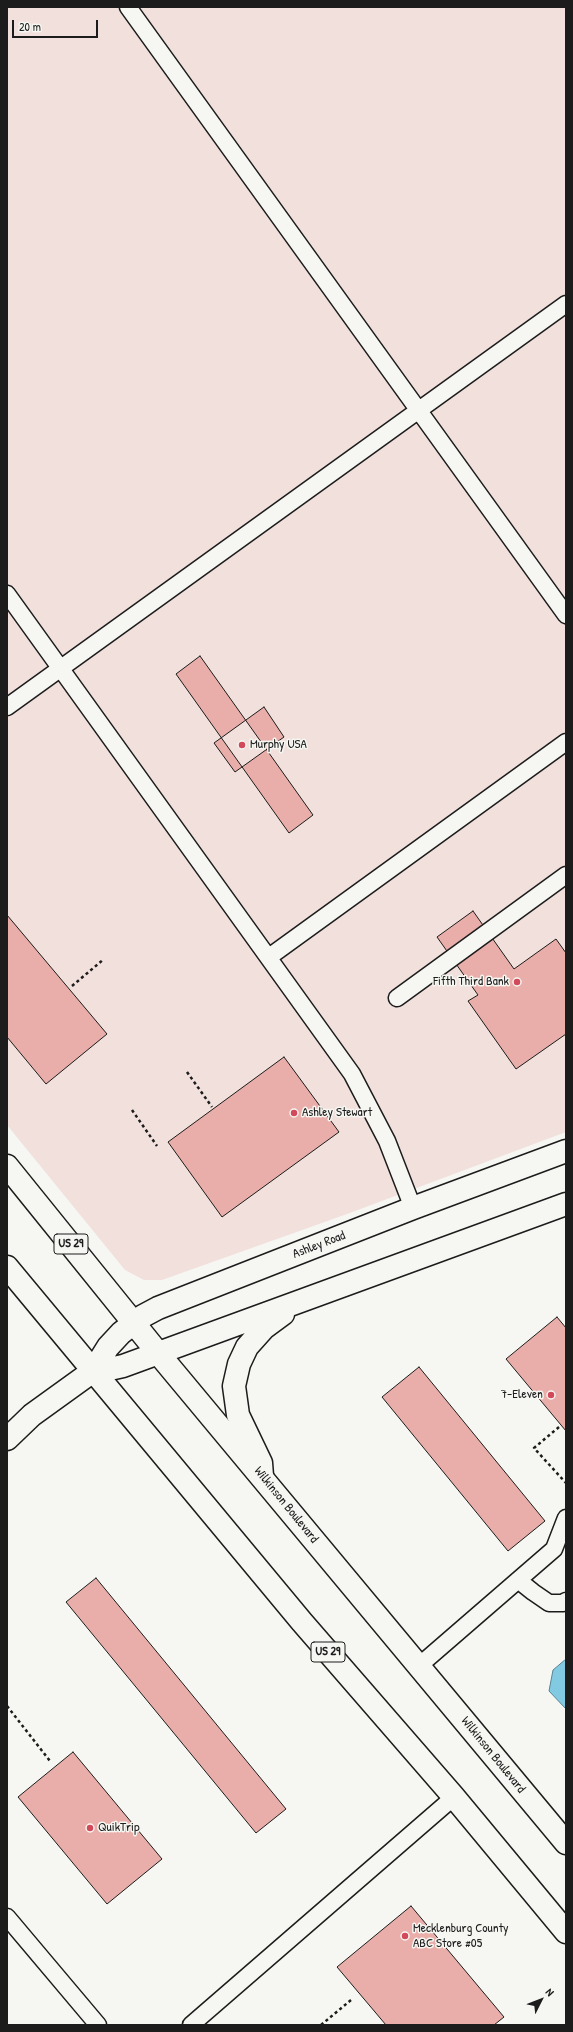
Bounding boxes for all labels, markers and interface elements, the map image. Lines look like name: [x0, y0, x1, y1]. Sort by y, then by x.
scale bar: [14, 12, 100, 38]
text: 20 m: [19, 18, 41, 35]
place label: Murphy USA: [250, 737, 307, 753]
marker: Murphy USA: [237, 740, 247, 750]
place label: Fifth Third Bank: [433, 974, 509, 990]
marker: Fifth Third Bank: [512, 977, 522, 987]
place label: Ashley Stewart: [302, 1105, 372, 1121]
marker: Ashley Stewart: [289, 1108, 299, 1118]
street label: Ashley Road: [290, 1228, 348, 1262]
road number: US 29: [54, 1234, 88, 1254]
place label: 7-Eleven: [501, 1387, 543, 1403]
marker: 7-Eleven: [546, 1390, 556, 1400]
street label: Wilkinson Boulevard: [250, 1464, 322, 1546]
road number: US 29: [311, 1642, 345, 1662]
street label: Wilkinson Boulevard: [457, 1714, 529, 1796]
place label: QuikTrip: [98, 1820, 140, 1836]
marker: QuikTrip: [85, 1823, 95, 1833]
place label: Mecklenburg County ABC Store #05: [413, 1921, 509, 1952]
marker: Mecklenburg County ABC Store #05: [400, 1931, 410, 1941]
north arrow: [521, 1980, 561, 2020]
text: N: [543, 1985, 557, 1999]

